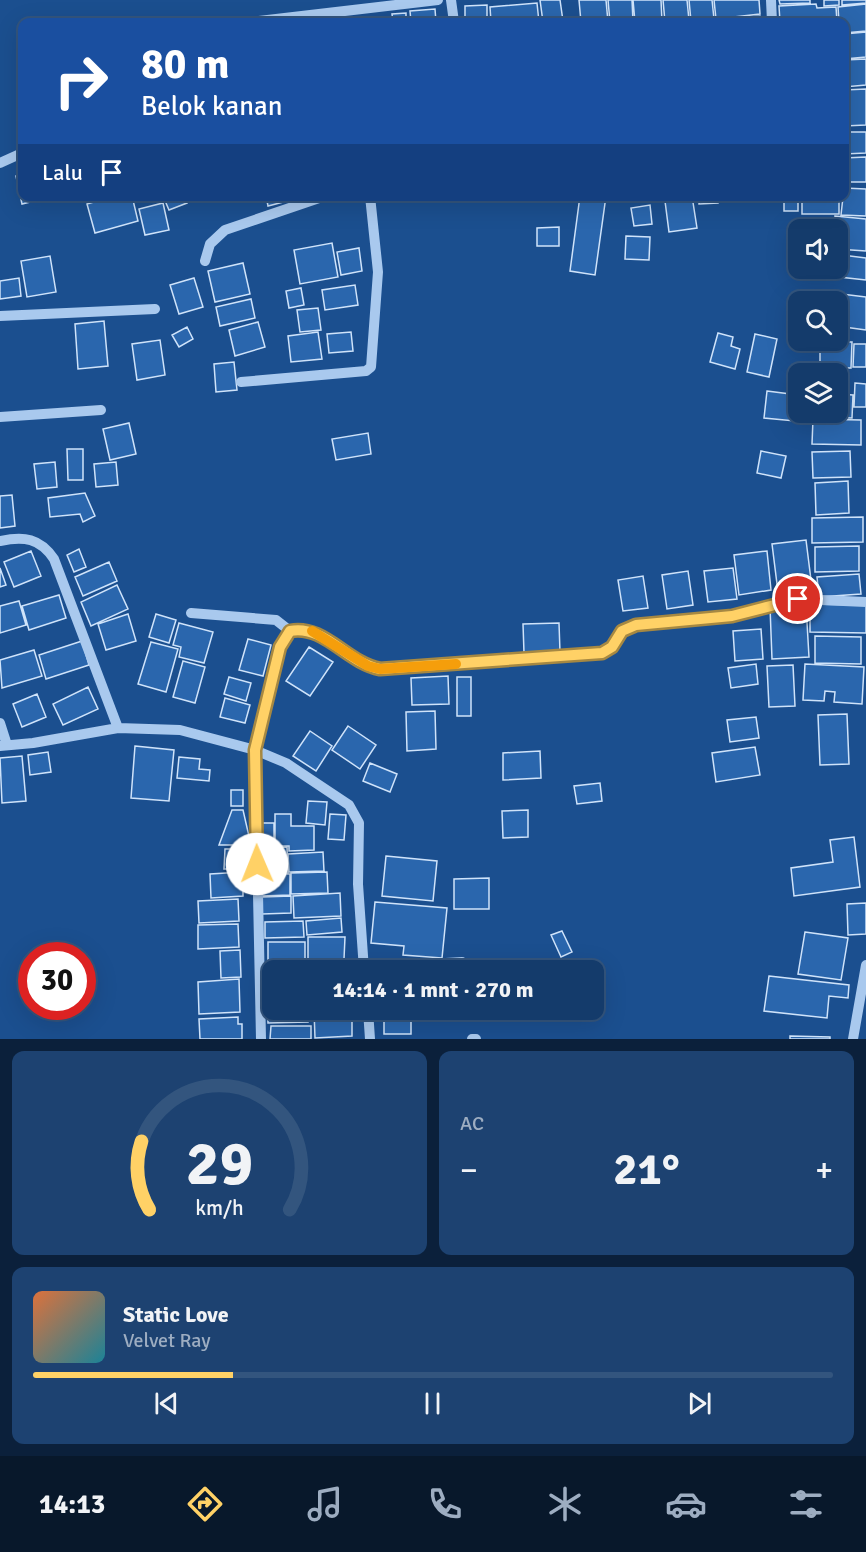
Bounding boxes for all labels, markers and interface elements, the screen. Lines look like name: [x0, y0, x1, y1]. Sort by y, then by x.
text: 80 m: [141, 39, 230, 90]
icon: right: [42, 42, 120, 120]
text: Belok kanan: [141, 90, 282, 123]
icon: arrive: [95, 156, 128, 189]
text: Lalu: [42, 159, 83, 186]
map controls: [788, 219, 848, 423]
button: sound: [788, 219, 848, 279]
button: search: [788, 291, 848, 351]
button: layers: [788, 363, 848, 423]
pin: [772, 573, 823, 624]
icon: arrive: [781, 582, 814, 615]
position arrow: [225, 832, 289, 896]
speed limit sign: 30: [18, 942, 96, 1020]
text: 14:14 · 1 mnt · 270 m: [333, 976, 533, 1003]
text: AC: [460, 1111, 484, 1136]
text: 29: [186, 1125, 253, 1202]
text: 21°: [613, 1142, 680, 1197]
text: −: [460, 1150, 478, 1191]
text: +: [815, 1150, 833, 1191]
text: km/h: [195, 1195, 244, 1221]
text: Static Love: [123, 1301, 229, 1328]
text: Velvet Ray: [123, 1328, 211, 1353]
icon: previous: [150, 1387, 183, 1420]
icon: pause: [416, 1387, 449, 1420]
icon: next: [683, 1387, 716, 1420]
icon: directions: [184, 1483, 226, 1525]
icon: music: [304, 1483, 346, 1525]
icon: phone: [424, 1483, 466, 1525]
icon: climate: [544, 1483, 586, 1525]
icon: car: [665, 1483, 707, 1525]
icon: filters: [785, 1483, 827, 1525]
text: 14:13: [39, 1488, 105, 1521]

